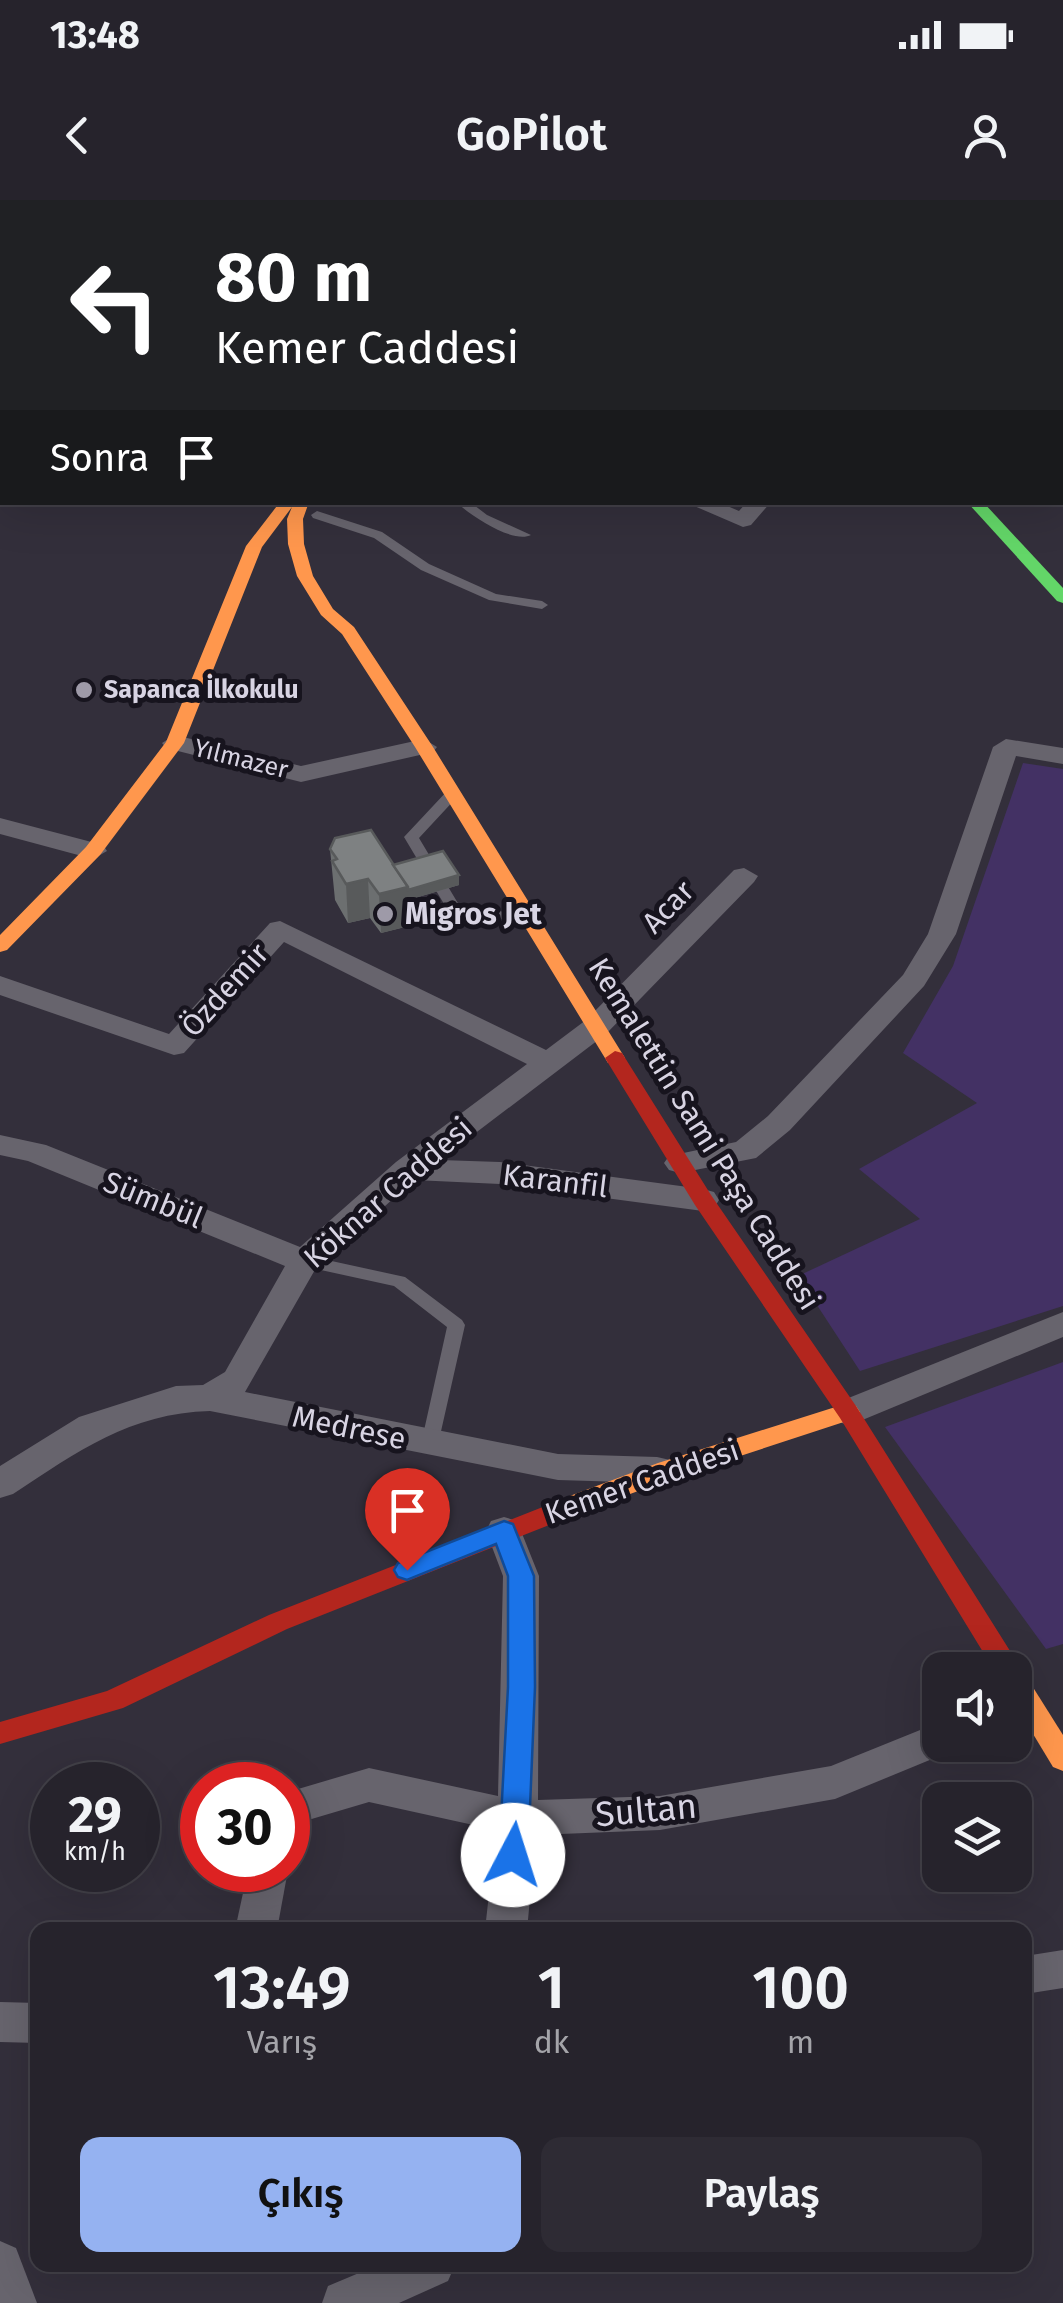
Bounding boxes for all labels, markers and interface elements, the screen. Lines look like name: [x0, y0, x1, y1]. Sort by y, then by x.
text: 13:48: [50, 12, 140, 58]
icon: back: [50, 108, 105, 163]
text: GoPilot: [456, 108, 607, 162]
icon: person: [958, 108, 1013, 163]
text: 80 m: [215, 236, 372, 320]
icon: left: [50, 240, 180, 370]
text: Kemer Caddesi: [215, 321, 519, 375]
icon: arrive: [169, 430, 224, 485]
text: Sonra: [50, 435, 149, 481]
place label: Sapanca İlkokulu: [104, 674, 299, 705]
marker: Sapanca İlkokulu: [73, 679, 95, 701]
street label: Yılmazer: [191, 733, 292, 785]
street label: Acar: [635, 873, 702, 941]
place label: Migros Jet: [405, 896, 542, 932]
marker: Migros Jet: [374, 903, 396, 925]
street label: Özdemir: [174, 936, 277, 1044]
street label: Kemalettin Sami Paşa Caddesi: [581, 951, 827, 1317]
street label: Köknar Caddesi: [297, 1110, 479, 1276]
street label: Karanfil: [500, 1157, 610, 1205]
street label: Sümbül: [98, 1164, 208, 1236]
street label: Medrese: [289, 1398, 409, 1458]
street label: Kemer Caddesi: [540, 1432, 744, 1532]
pin: [365, 1468, 450, 1571]
icon: arrive: [380, 1483, 435, 1538]
map controls: [922, 1652, 1032, 1892]
button: sound: [922, 1652, 1032, 1762]
speed limit sign: 30: [180, 1762, 310, 1892]
button: layers: [922, 1782, 1032, 1892]
text: 29: [68, 1785, 122, 1845]
street label: Sultan: [594, 1785, 698, 1835]
position arrow: [461, 1803, 565, 1907]
text: km/h: [64, 1837, 126, 1867]
text: 13:49: [213, 1952, 351, 2024]
text: 1: [538, 1952, 565, 2024]
text: 100: [752, 1952, 849, 2024]
text: Varış: [247, 2023, 317, 2061]
text: dk: [534, 2023, 569, 2061]
text: m: [787, 2023, 814, 2061]
button: Çıkış: [80, 2137, 521, 2252]
button: Paylaş: [541, 2137, 982, 2252]

